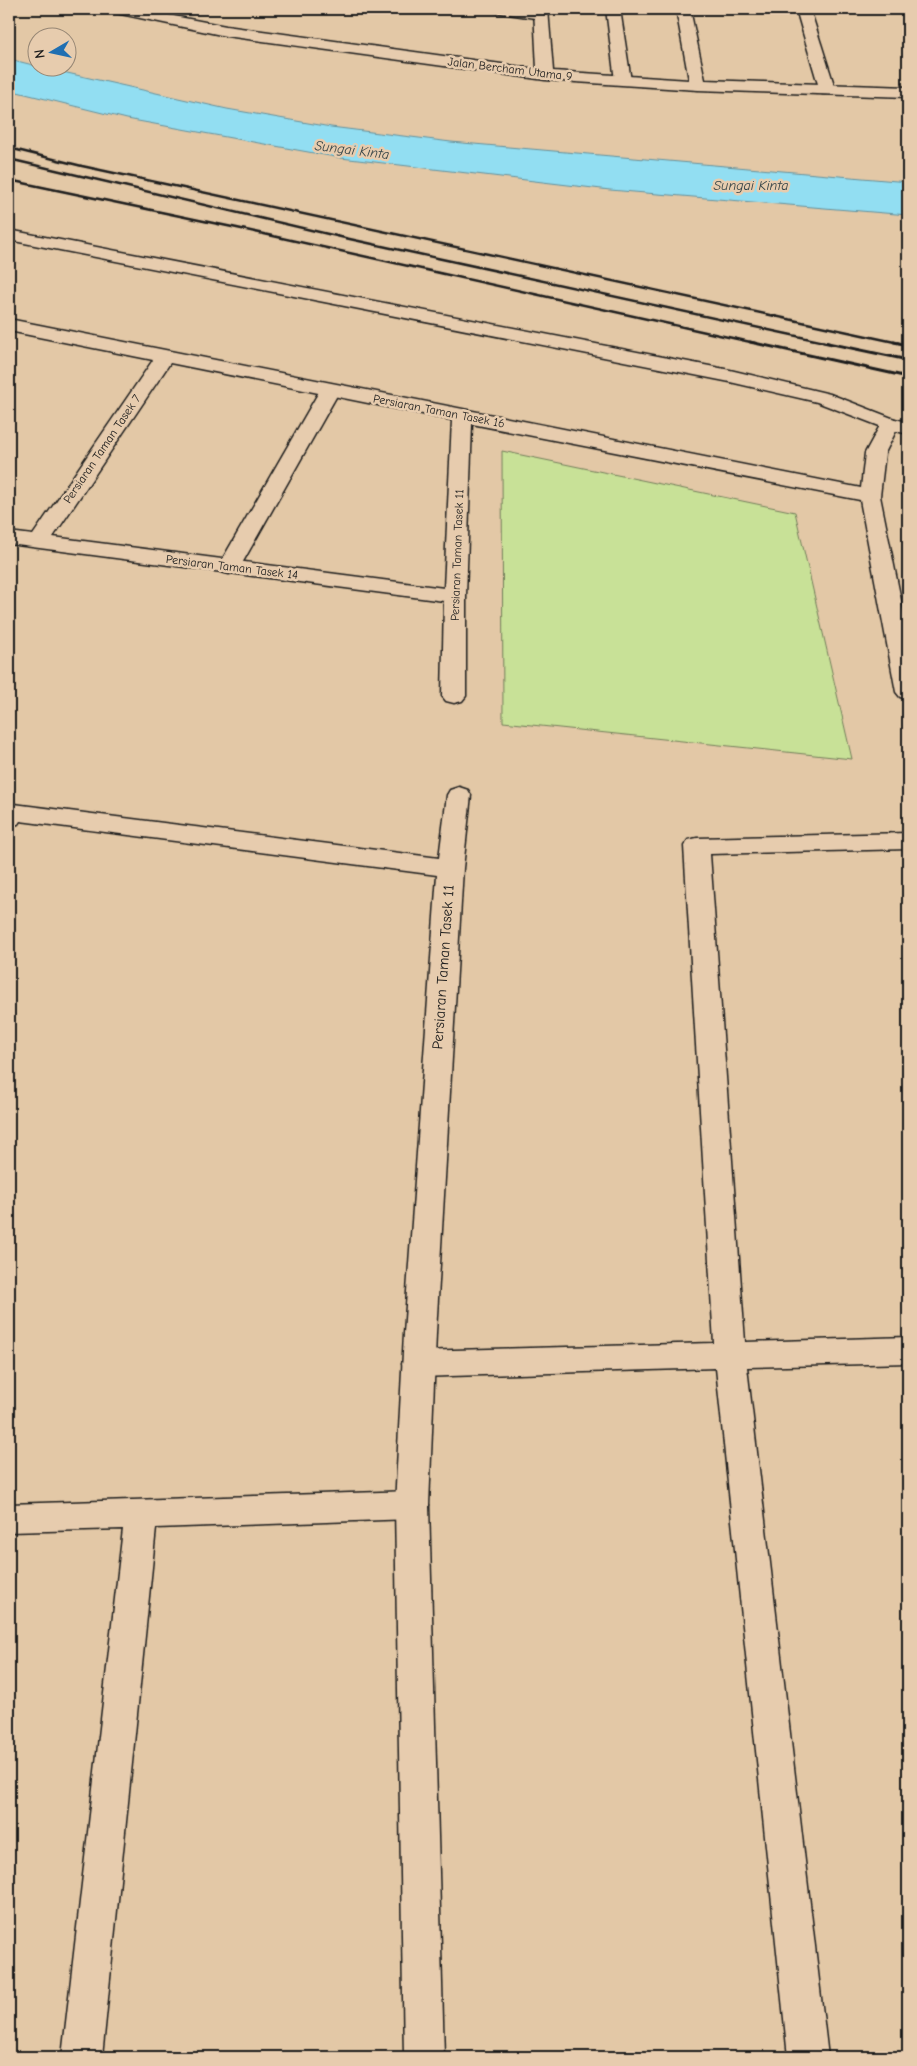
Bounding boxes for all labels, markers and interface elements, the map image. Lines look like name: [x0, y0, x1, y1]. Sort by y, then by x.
north arrow: [28, 28, 78, 78]
text: N: [31, 48, 49, 60]
street label: Jalan Bercham Utama 9: [447, 54, 573, 84]
water label: Sungai Kinta: [314, 137, 390, 163]
water label: Sungai Kinta: [713, 177, 789, 194]
street label: Persiaran Taman Tasek 16: [372, 391, 506, 431]
street label: Persiaran Taman Tasek 7: [60, 392, 144, 506]
street label: Persiaran Taman Tasek 11: [448, 489, 466, 621]
street label: Persiaran Taman Tasek 14: [165, 552, 299, 582]
street label: Persiaran Taman Tasek 11: [428, 884, 458, 1050]

